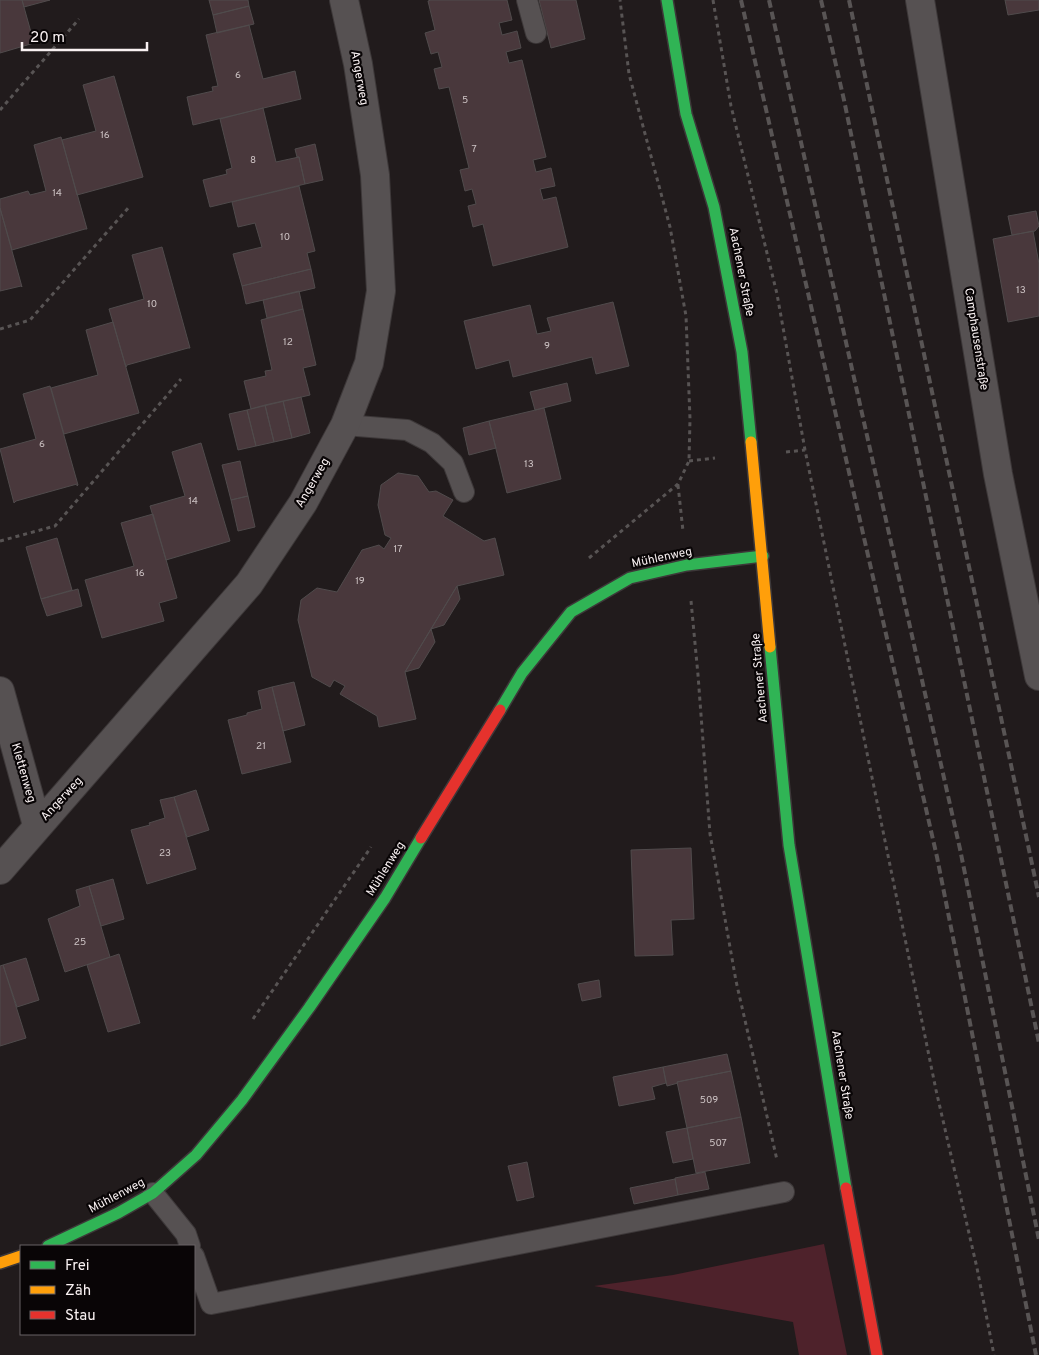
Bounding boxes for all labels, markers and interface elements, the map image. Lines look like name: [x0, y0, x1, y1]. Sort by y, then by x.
scale bar: [22, 20, 148, 52]
text: 20 m: [30, 29, 65, 48]
street label: Angerweg: [346, 50, 372, 106]
house number: 6: [235, 69, 241, 82]
house number: 5: [462, 94, 468, 107]
house number: 16: [100, 129, 110, 142]
house number: 7: [471, 143, 477, 156]
house number: 8: [250, 154, 256, 167]
house number: 14: [52, 187, 62, 200]
street label: Aachener Straße: [725, 226, 757, 318]
house number: 10: [280, 231, 290, 244]
house number: 13: [1016, 284, 1026, 297]
street label: Camphausenstraße: [960, 287, 992, 391]
house number: 10: [147, 298, 157, 311]
house number: 12: [283, 336, 293, 349]
house number: 9: [544, 340, 550, 353]
house number: 6: [39, 438, 45, 451]
street label: Angerweg: [292, 455, 334, 511]
house number: 13: [524, 458, 534, 471]
house number: 14: [188, 495, 198, 508]
house number: 17: [394, 543, 402, 556]
street label: Mühlenweg: [630, 544, 694, 572]
house number: 16: [135, 567, 145, 580]
house number: 19: [355, 575, 365, 588]
street label: Aachener Straße: [748, 632, 772, 724]
house number: 21: [256, 740, 266, 753]
street label: Klettenweg: [7, 741, 39, 805]
street label: Angerweg: [37, 773, 87, 825]
street label: Mühlenweg: [363, 839, 409, 899]
house number: 23: [159, 847, 171, 860]
house number: 25: [74, 936, 86, 949]
street label: Aachener Straße: [827, 1029, 857, 1121]
house number: 509: [700, 1094, 718, 1107]
house number: 507: [709, 1137, 727, 1150]
street label: Mühlenweg: [86, 1175, 148, 1217]
legend: [20, 1245, 195, 1335]
text: Frei: [65, 1257, 90, 1276]
text: Zäh: [65, 1282, 91, 1301]
text: Stau: [65, 1307, 96, 1326]

